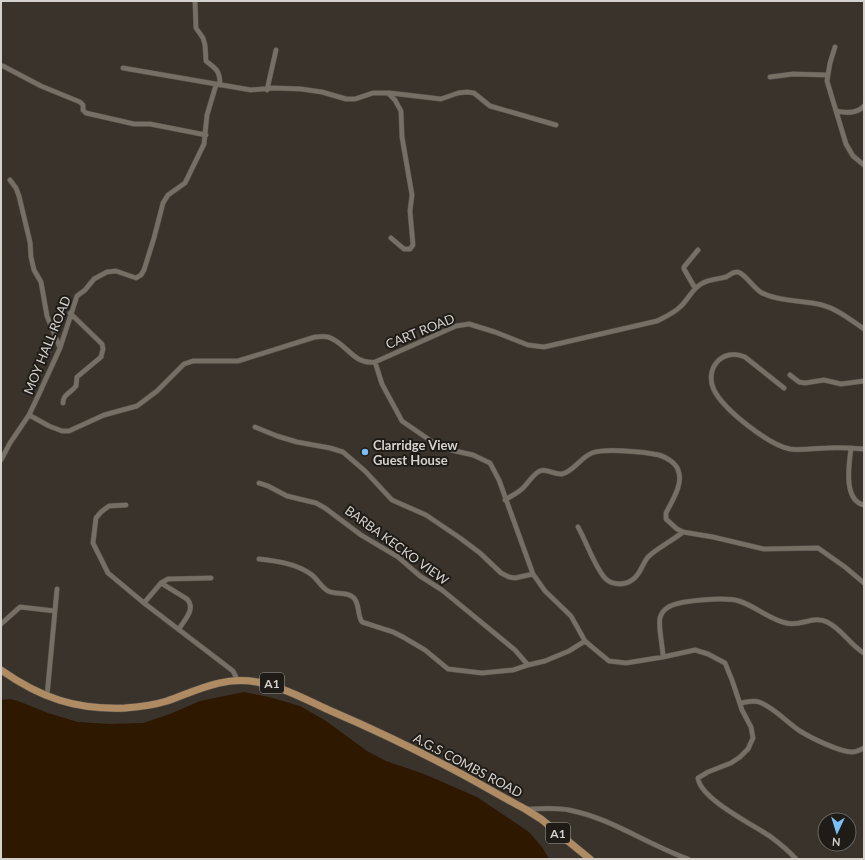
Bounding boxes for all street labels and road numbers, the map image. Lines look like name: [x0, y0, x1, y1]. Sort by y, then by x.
street label: MOY HALL ROAD: [20, 293, 74, 397]
street label: CART ROAD: [383, 310, 457, 352]
street label: BARBA KECKO VIEW: [342, 502, 453, 588]
road number: A1: [260, 673, 284, 693]
street label: A.G.S COMBS ROAD: [411, 729, 525, 801]
road number: A1: [546, 823, 570, 843]

